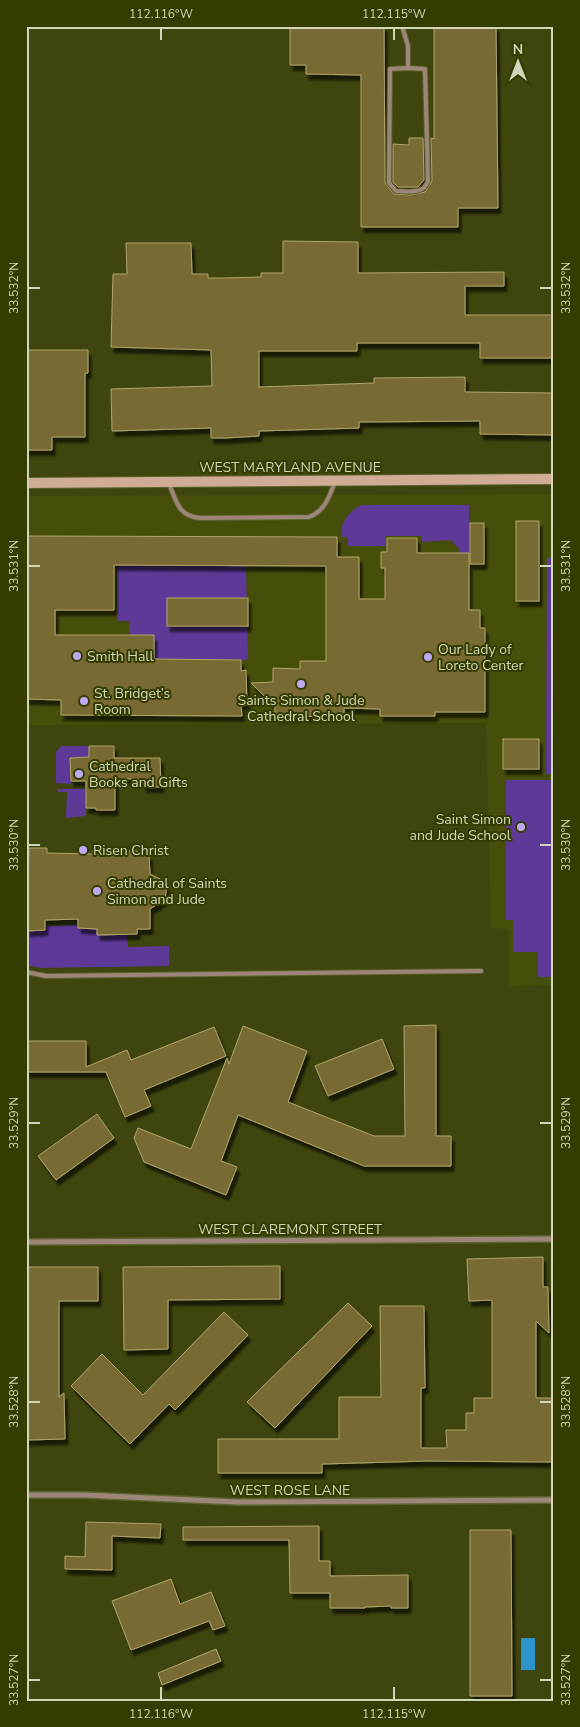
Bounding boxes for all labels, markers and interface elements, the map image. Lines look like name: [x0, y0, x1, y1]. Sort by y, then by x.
text: 112.116°W: [129, 6, 193, 22]
text: 112.115°W: [362, 6, 426, 22]
north arrow: [492, 38, 542, 88]
text: N: [513, 40, 523, 59]
text: 33.532°N: [6, 262, 22, 314]
text: 33.532°N: [558, 262, 574, 314]
street label: WEST MARYLAND AVENUE: [199, 458, 381, 477]
text: 33.531°N: [6, 540, 22, 592]
text: 33.531°N: [558, 540, 574, 592]
place label: Our Lady of Loreto Center: [438, 640, 524, 675]
place label: Smith Hall: [87, 647, 155, 666]
marker: Smith Hall: [71, 650, 83, 662]
marker: Our Lady of Loreto Center: [422, 651, 434, 663]
marker: Saints Simon & Jude Cathedral School: [295, 678, 307, 690]
place label: St. Bridget’s Room: [94, 684, 171, 719]
place label: Saints Simon & Jude Cathedral School: [238, 691, 364, 726]
marker: St. Bridget’s Room: [78, 695, 90, 707]
place label: Cathedral Books and Gifts: [89, 757, 188, 792]
marker: Cathedral Books and Gifts: [73, 768, 85, 780]
place label: Saint Simon and Jude School: [410, 810, 512, 845]
text: 33.530°N: [6, 819, 22, 871]
text: 33.530°N: [558, 819, 574, 871]
marker: Saint Simon and Jude School: [515, 821, 527, 833]
place label: Risen Christ: [93, 841, 169, 860]
marker: Risen Christ: [77, 844, 89, 856]
place label: Cathedral of Saints Simon and Jude: [107, 874, 227, 909]
marker: Cathedral of Saints Simon and Jude: [91, 885, 103, 897]
text: 33.529°N: [6, 1097, 22, 1149]
text: 33.529°N: [558, 1097, 574, 1149]
street label: WEST CLAREMONT STREET: [198, 1220, 383, 1239]
text: 33.528°N: [6, 1376, 22, 1428]
text: 33.528°N: [558, 1376, 574, 1428]
street label: WEST ROSE LANE: [230, 1481, 350, 1500]
text: 33.527°N: [6, 1654, 22, 1706]
text: 33.527°N: [558, 1654, 574, 1706]
text: 112.116°W: [129, 1706, 193, 1722]
text: 112.115°W: [362, 1706, 426, 1722]

